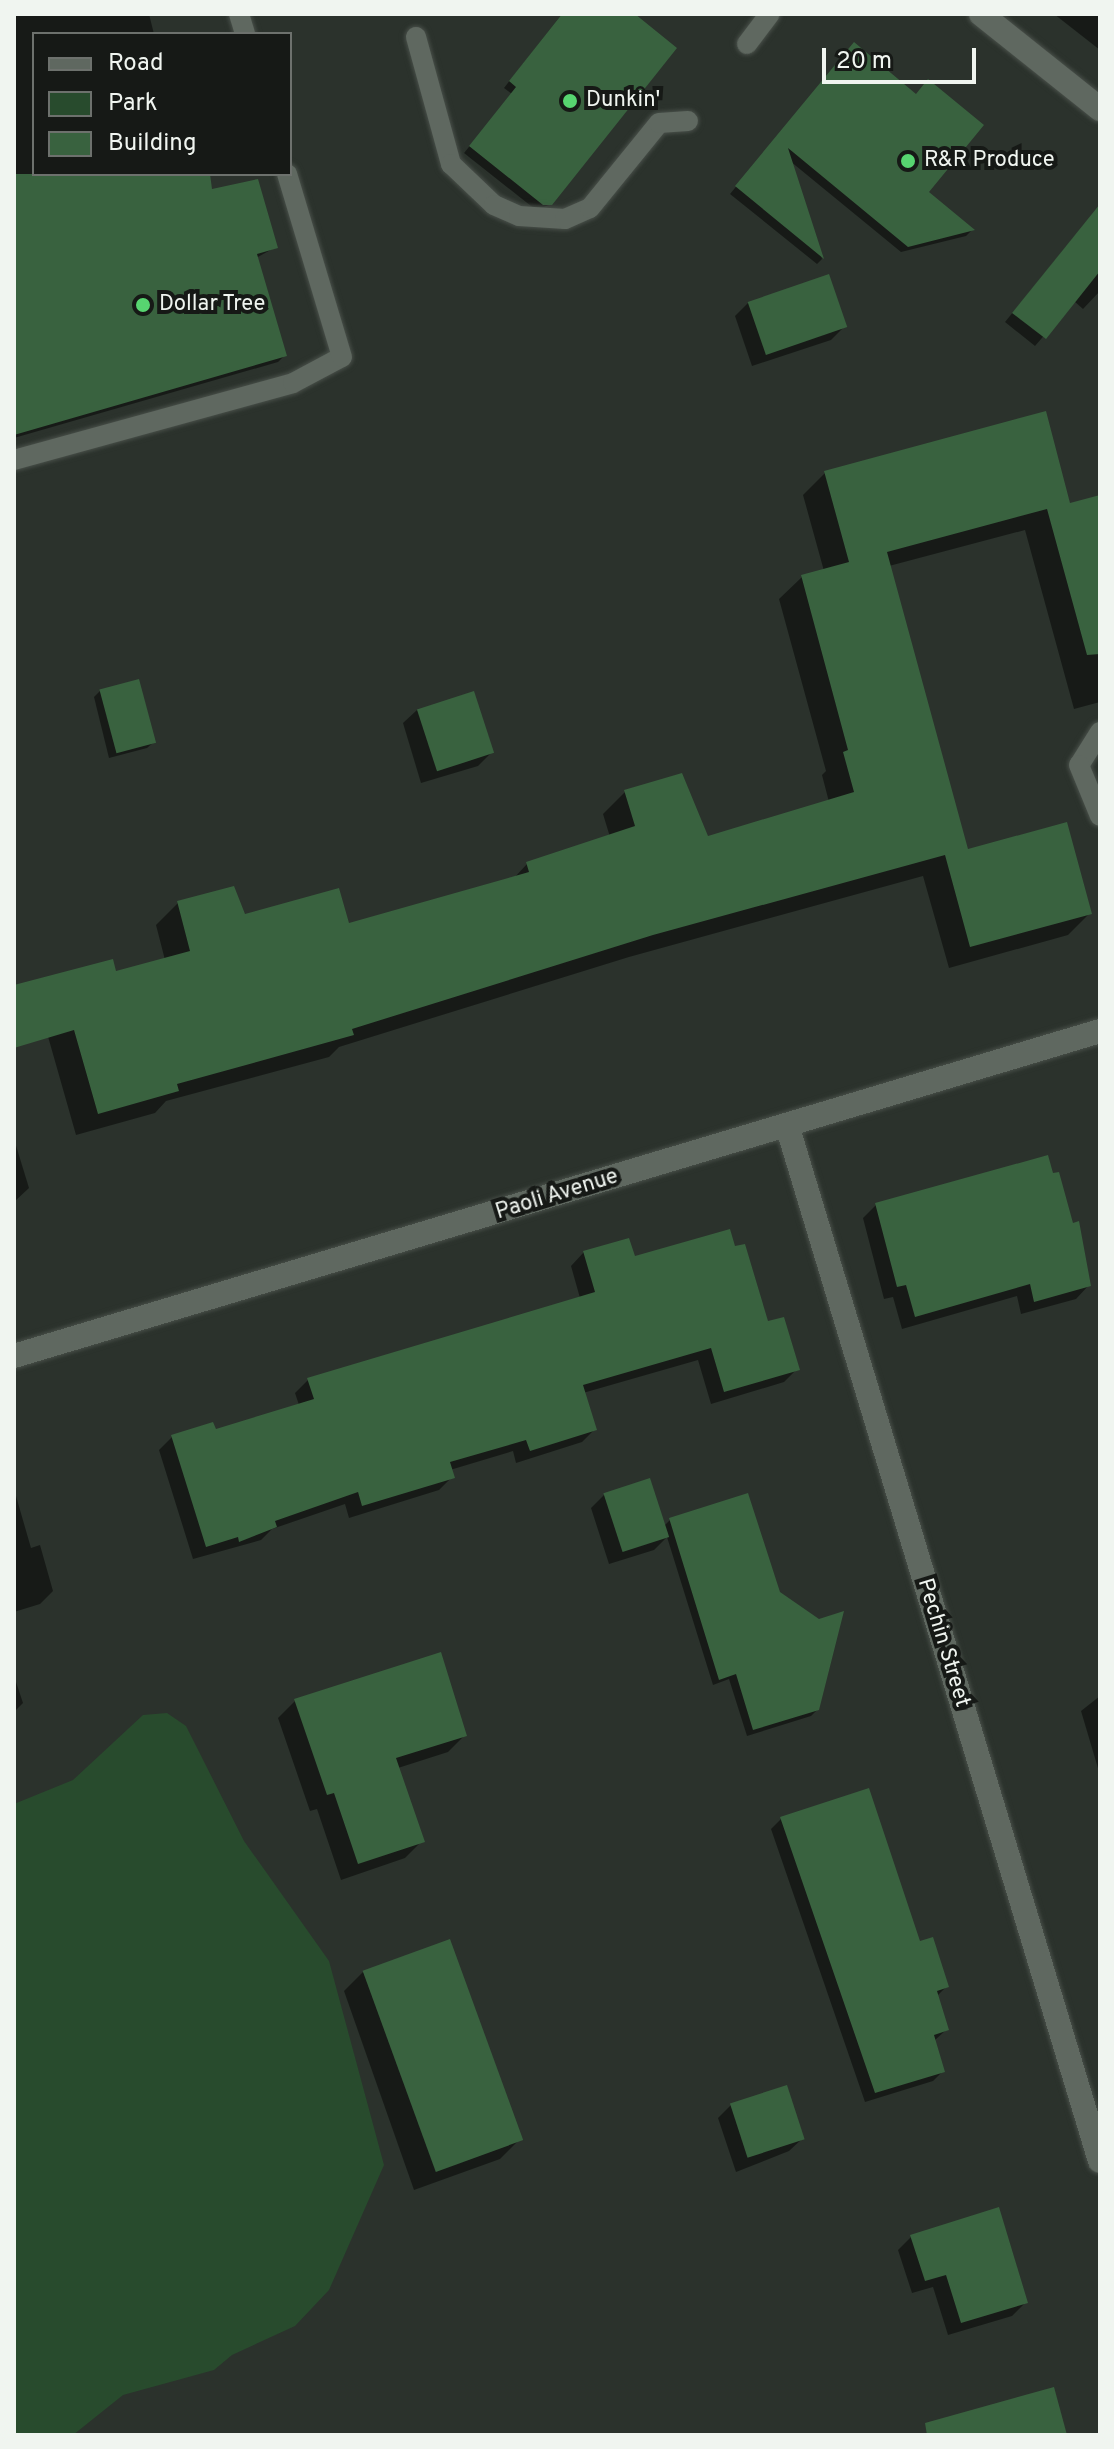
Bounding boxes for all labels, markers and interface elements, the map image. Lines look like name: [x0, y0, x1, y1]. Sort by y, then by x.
legend: [32, 32, 292, 176]
scale bar: [826, 32, 980, 82]
text: 20 m: [836, 47, 892, 77]
text: Road: [108, 49, 164, 79]
place label: Dunkin': [586, 88, 660, 114]
text: Park: [108, 89, 158, 119]
marker: Dunkin': [561, 92, 579, 110]
text: Building: [108, 129, 197, 159]
place label: R&R Produce: [924, 148, 1055, 174]
marker: R&R Produce: [899, 152, 917, 170]
place label: Dollar Tree: [159, 292, 266, 318]
marker: Dollar Tree: [134, 296, 152, 314]
street label: Paoli Avenue: [492, 1164, 622, 1226]
street label: Pechin Street: [911, 1575, 975, 1711]

